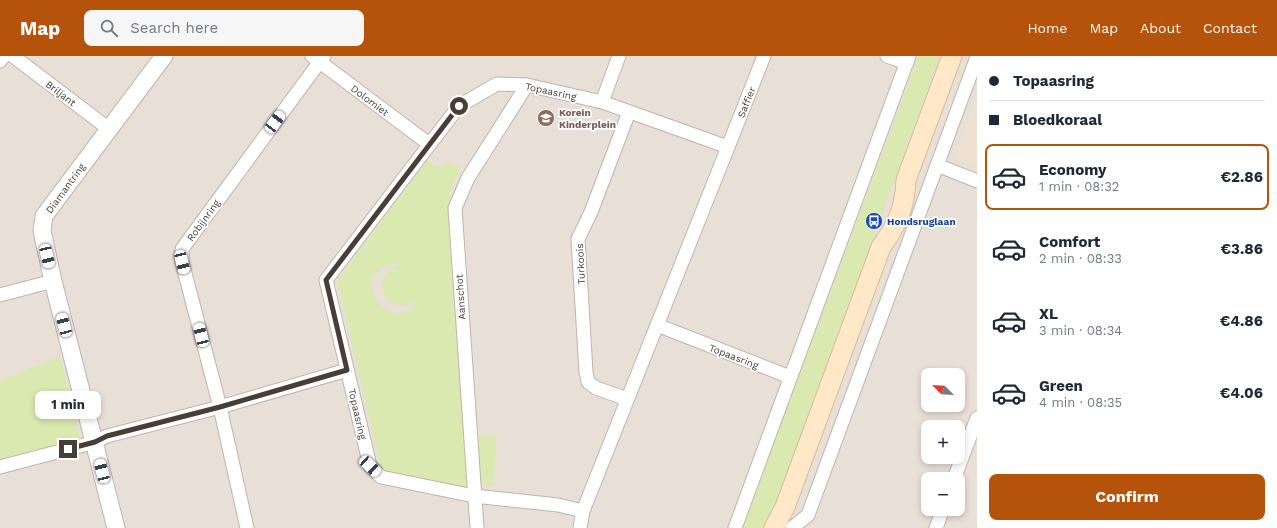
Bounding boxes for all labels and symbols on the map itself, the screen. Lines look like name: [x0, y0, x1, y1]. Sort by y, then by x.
street label: Briljant: [43, 78, 79, 109]
street label: Topaasring: [524, 81, 578, 102]
street label: Dolomiet: [349, 83, 391, 119]
street label: Saffier: [735, 85, 758, 119]
route start: [450, 97, 468, 115]
place label: Korein Kinderplein: [559, 107, 616, 130]
school or university icon: Korein Kinderplein: [536, 108, 556, 128]
car: [263, 109, 287, 135]
street label: Diamantring: [44, 161, 88, 215]
street label: Robijnring: [185, 197, 223, 243]
bus stop icon: Hondsruglaan: [864, 211, 884, 231]
place label: Hondsruglaan: [887, 216, 956, 227]
car: [38, 243, 56, 269]
street label: Turkoois: [574, 243, 587, 285]
car: [173, 249, 191, 275]
street label: Aanschot: [453, 273, 468, 320]
car: [55, 312, 73, 338]
car: [192, 322, 210, 348]
street label: Topaasring: [708, 342, 761, 371]
north arrow: [921, 368, 965, 412]
street label: Topaasring: [346, 388, 369, 441]
callout: 1 min: [35, 391, 101, 419]
route end: [59, 440, 77, 458]
car: [357, 453, 383, 479]
car: [93, 458, 111, 484]

